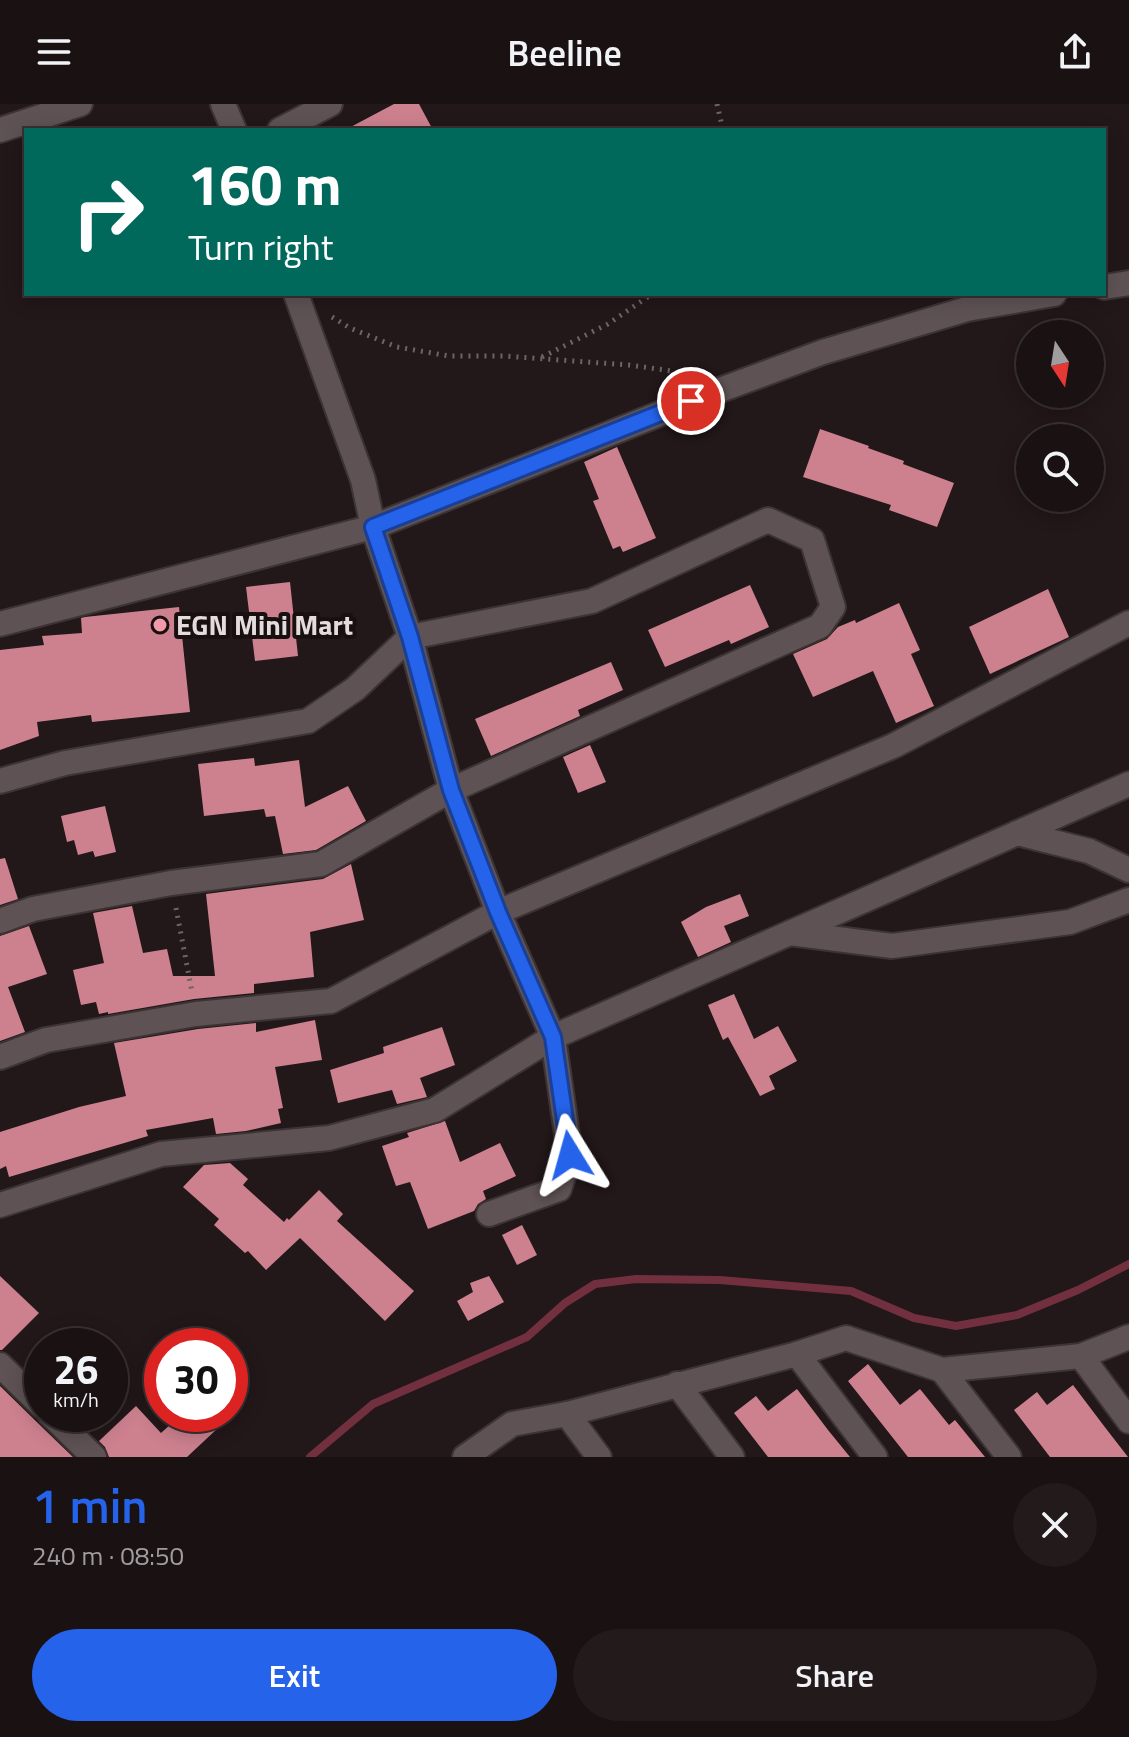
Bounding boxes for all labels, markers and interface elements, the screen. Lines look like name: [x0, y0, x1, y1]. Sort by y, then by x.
text: Beeline: [507, 25, 622, 80]
icon: menu: [32, 30, 76, 74]
icon: share: [1053, 30, 1097, 74]
text: 160 m: [188, 142, 341, 227]
icon: right: [56, 160, 160, 264]
text: Turn right: [188, 219, 333, 274]
north arrow: [1016, 320, 1104, 408]
map controls: [1016, 320, 1104, 512]
pin: [657, 367, 725, 435]
icon: arrive: [669, 379, 713, 423]
button: search: [1016, 424, 1104, 512]
place label: EGN Mini Mart: [176, 603, 353, 646]
marker: EGN Mini Mart: [151, 616, 169, 634]
position arrow: [528, 1113, 612, 1197]
speed limit sign: 30: [144, 1328, 248, 1432]
text: 26: [54, 1339, 98, 1400]
text: km/h: [53, 1384, 99, 1415]
text: 1 min: [32, 1469, 147, 1542]
button: close: [1013, 1483, 1097, 1567]
text: 240 m · 08:50: [32, 1536, 184, 1575]
button: Exit: [32, 1629, 557, 1721]
button: Share: [573, 1629, 1097, 1721]

